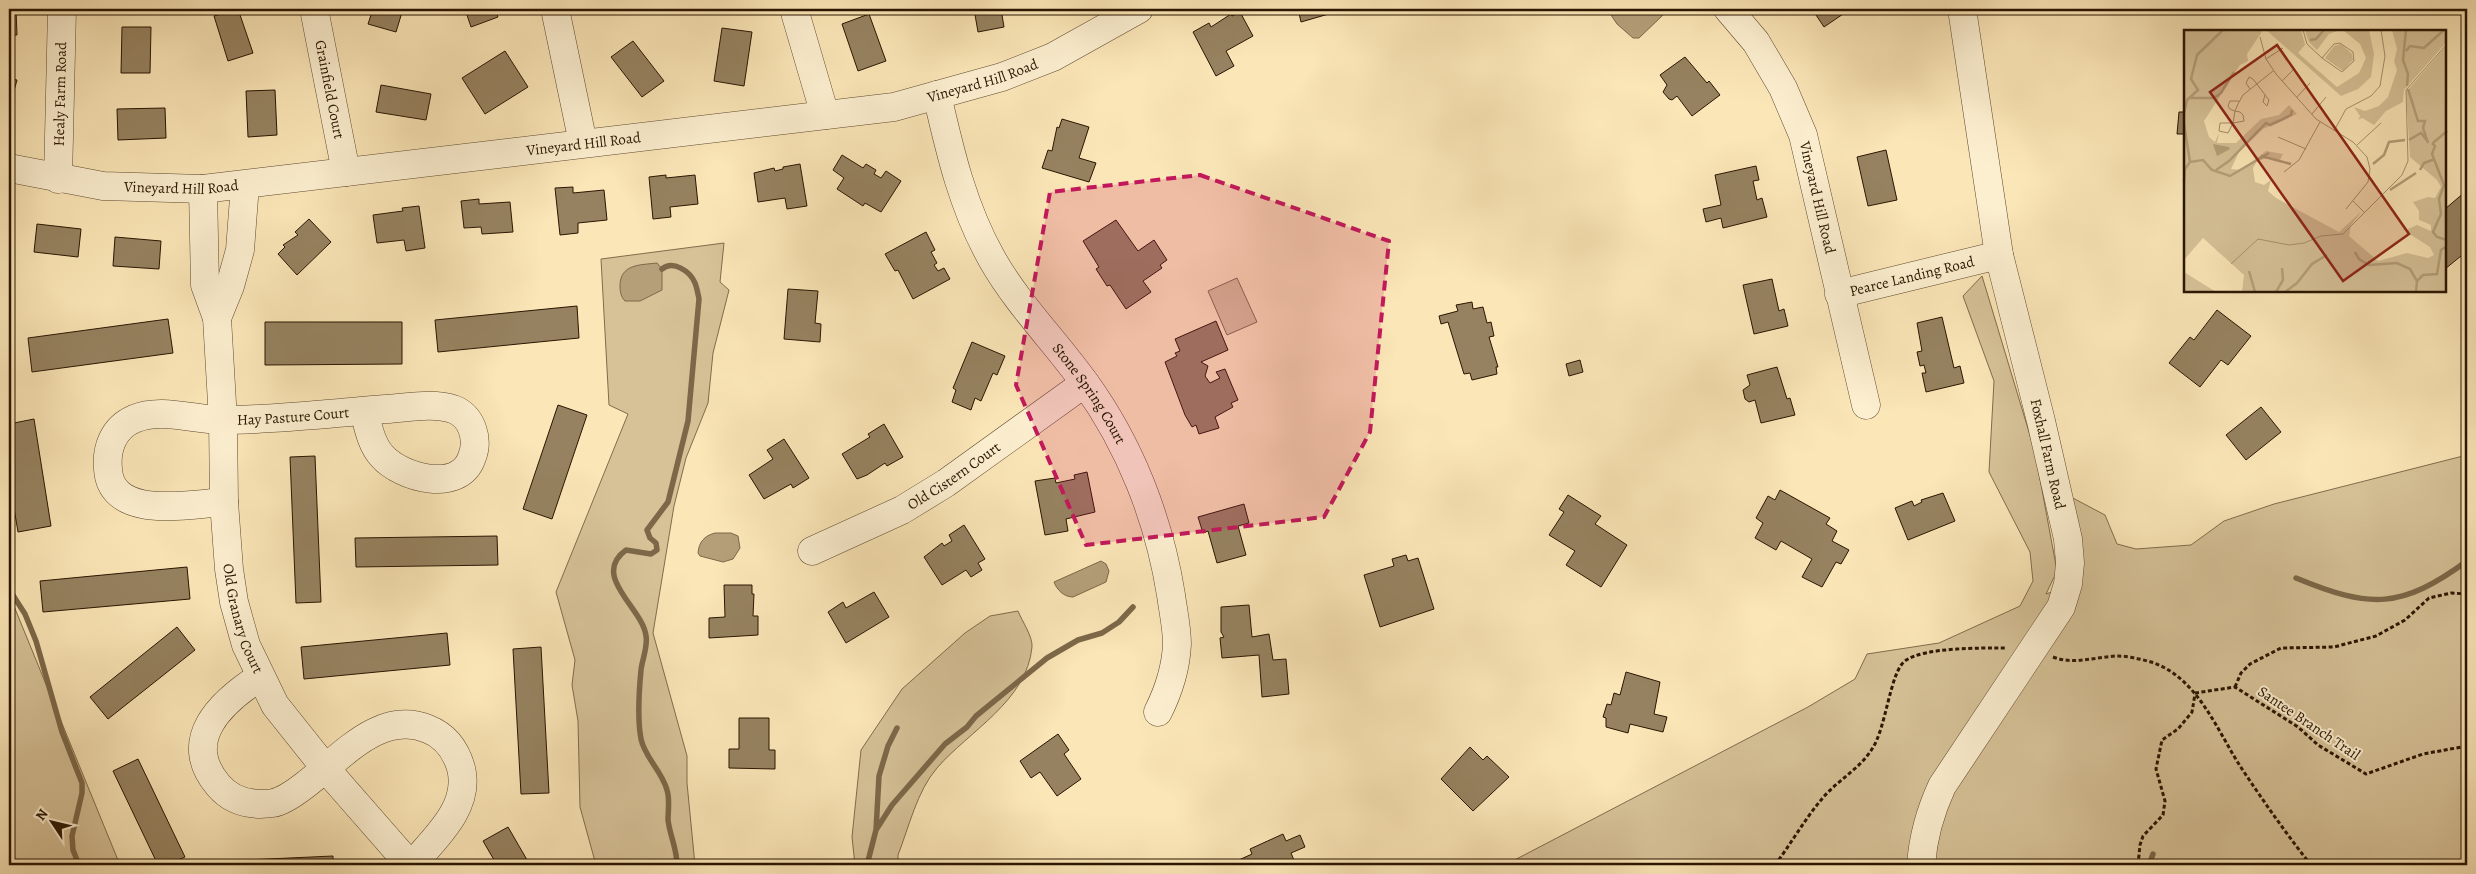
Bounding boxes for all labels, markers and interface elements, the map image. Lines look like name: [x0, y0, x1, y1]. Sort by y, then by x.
inset map: [2184, 30, 2446, 292]
street label: Grainfield Court: [310, 38, 349, 141]
street label: Healy Farm Road: [49, 41, 71, 147]
street label: Vineyard Hill Road: [924, 54, 1042, 108]
street label: Vineyard Hill Road: [524, 127, 643, 161]
street label: Vineyard Hill Road: [1795, 138, 1841, 257]
street label: Vineyard Hill Road: [123, 175, 241, 199]
street label: Pearce Landing Road: [1847, 251, 1977, 301]
street label: Stone Spring Court: [1048, 339, 1131, 448]
street label: Foxhall Farm Road: [2026, 397, 2071, 512]
street label: Hay Pasture Court: [237, 402, 350, 430]
street label: Old Cistern Court: [903, 437, 1004, 514]
street label: Old Granary Court: [219, 563, 268, 677]
street label: Santee Branch Trail: [2254, 681, 2364, 765]
north arrow: [28, 796, 78, 846]
text: N: [31, 805, 52, 824]

